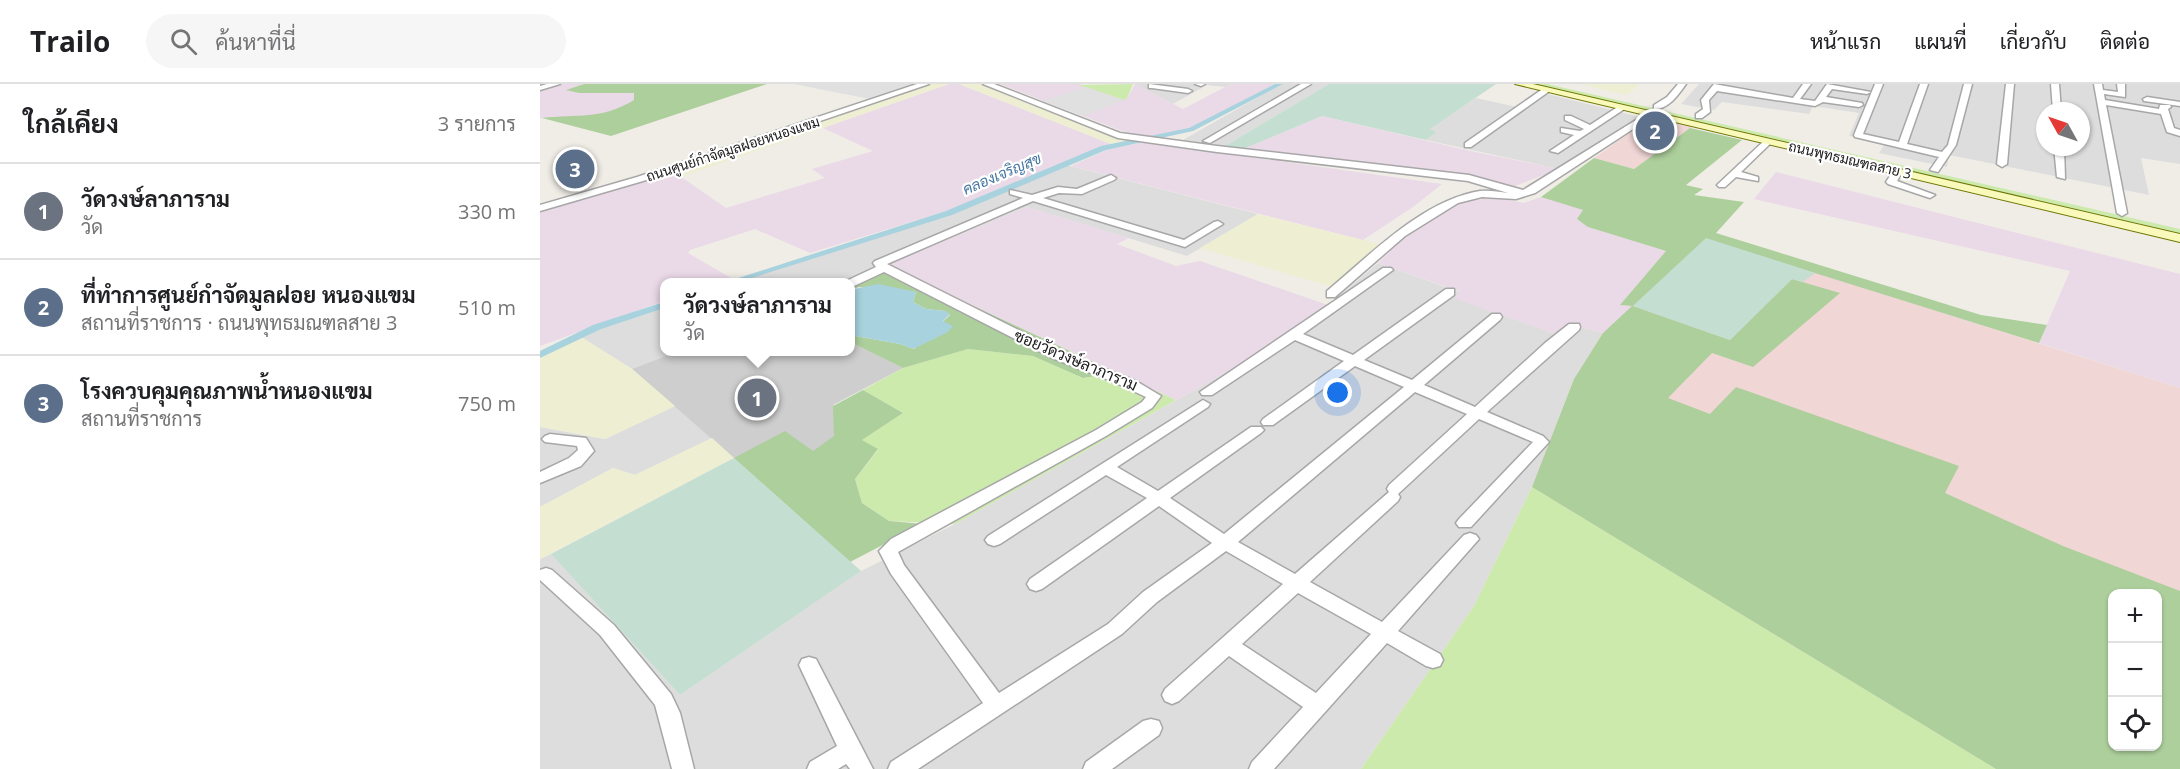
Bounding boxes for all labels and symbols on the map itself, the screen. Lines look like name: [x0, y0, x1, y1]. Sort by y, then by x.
north arrow: [2036, 102, 2090, 156]
pin: 2: [1636, 108, 1674, 154]
street label: ถนนศูนย์กำจัดมูลฝอยหนองแขม: [644, 111, 822, 187]
street label: ถนนพุทธมณฑลสาย 3: [1787, 136, 1913, 184]
pin: 3: [555, 146, 594, 191]
water label: คลองเจริญสุข: [959, 147, 1045, 200]
street label: ซอยวัดวงษ์ลาภาราม: [1011, 323, 1142, 396]
pin: 1: [738, 376, 776, 420]
your location: [1323, 378, 1352, 407]

